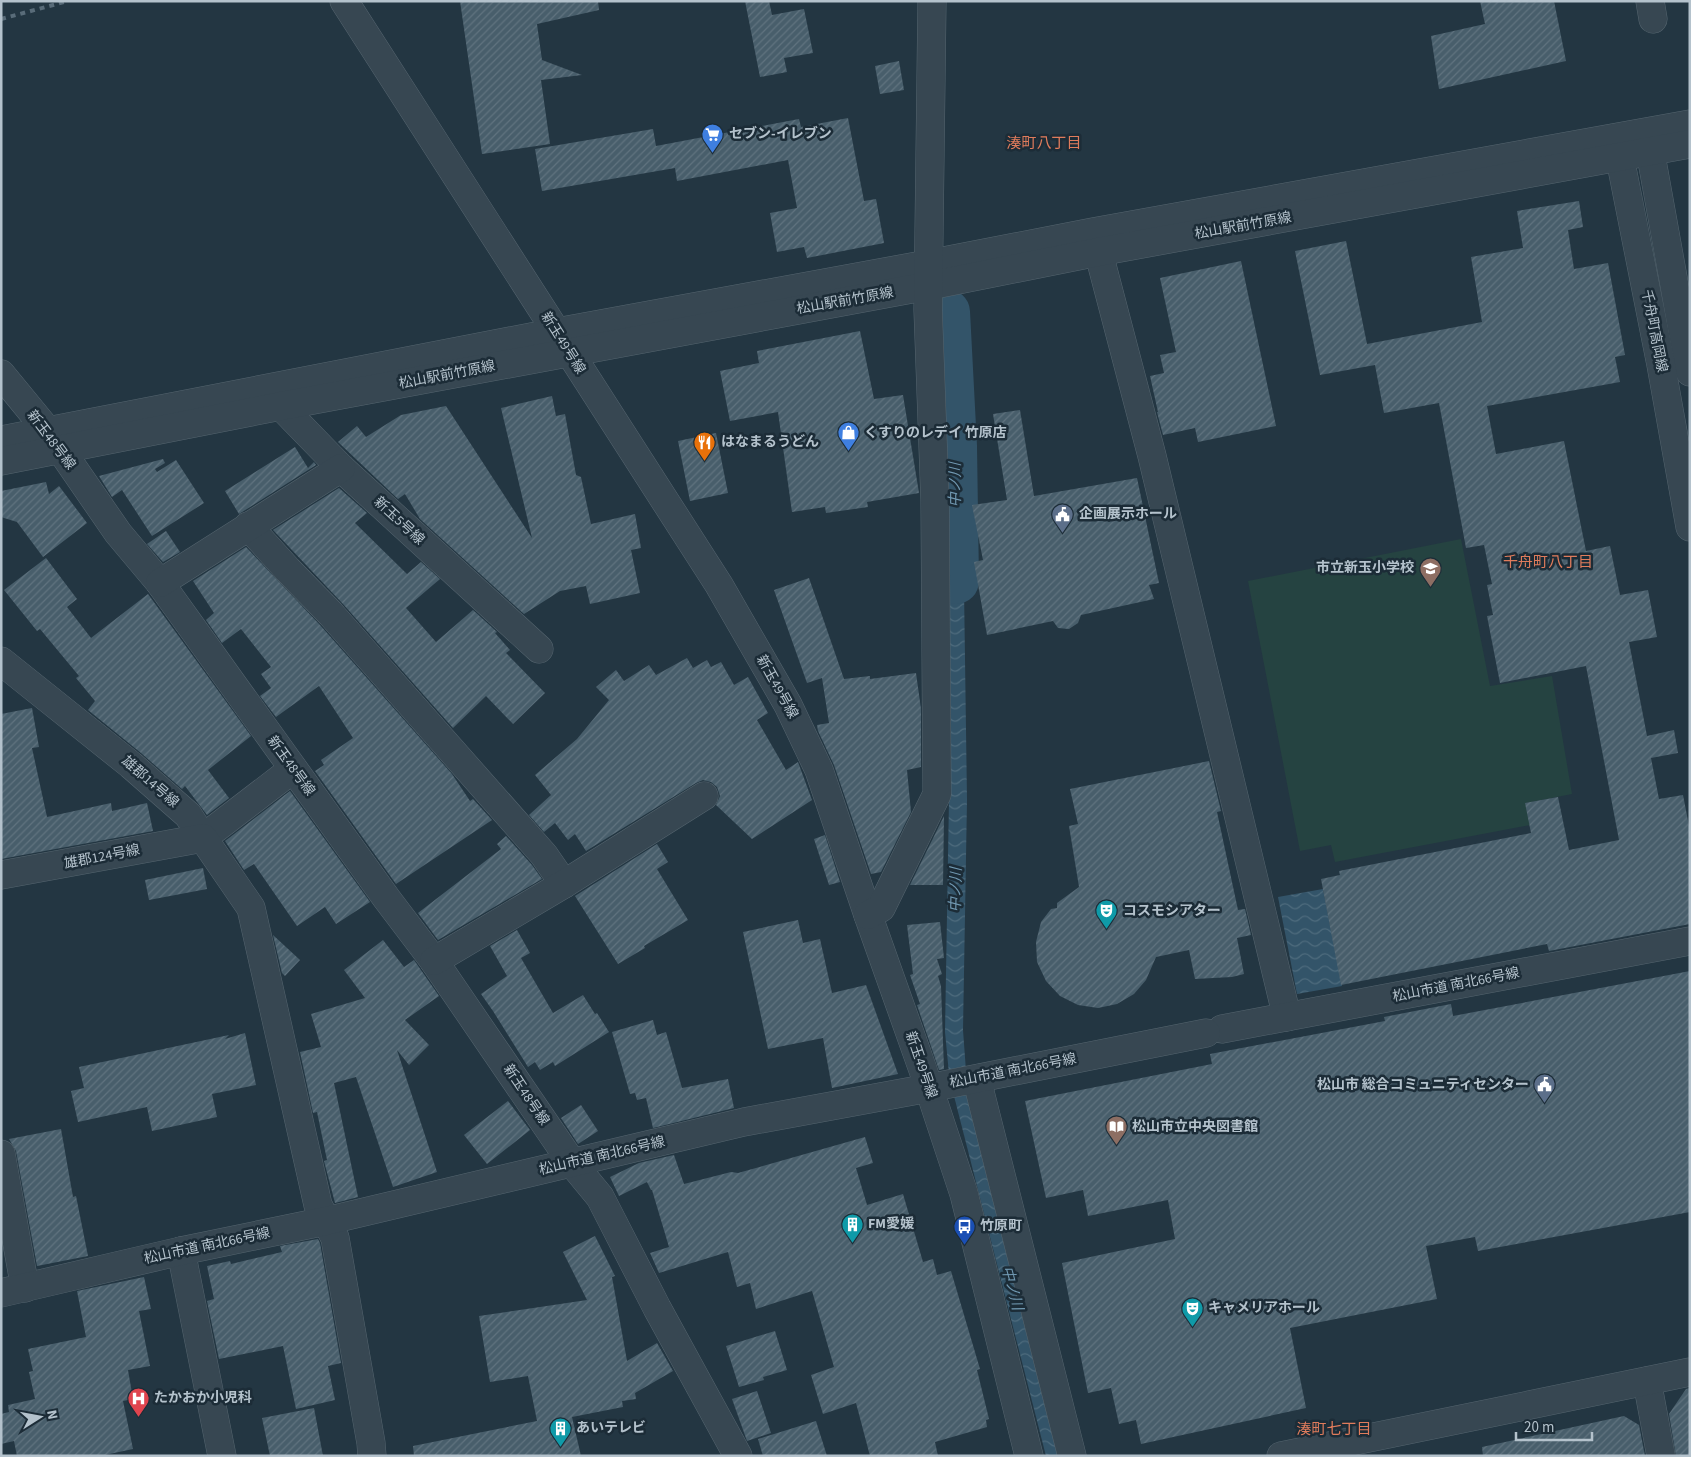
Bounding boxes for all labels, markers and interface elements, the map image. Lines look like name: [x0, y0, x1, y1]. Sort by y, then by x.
supermarket icon: セブン-イレブン: [701, 122, 725, 153]
place label: セブン-イレブン: [729, 124, 832, 144]
district label: 湊町八丁目: [1006, 133, 1082, 154]
street label: 松山駅前竹原線: [1193, 208, 1293, 244]
street label: 松山駅前竹原線: [795, 283, 895, 319]
street label: 千舟町高岡線: [1636, 288, 1672, 374]
street label: 新玉49号線: [536, 308, 590, 378]
street label: 松山駅前竹原線: [397, 356, 497, 394]
street label: 新玉48号線: [22, 406, 80, 474]
shop icon: くすりのレデイ 竹原店: [836, 421, 860, 452]
place label: くすりのレデイ 竹原店: [864, 423, 1007, 443]
restaurant icon: はなまるうどん: [693, 430, 717, 461]
place label: はなまるうどん: [721, 432, 819, 452]
water label: 中ノ川: [945, 461, 966, 508]
street label: 新玉5号線: [369, 492, 429, 550]
public building icon: 企画展示ホール: [1051, 502, 1075, 533]
place label: 企画展示ホール: [1079, 504, 1177, 524]
district label: 千舟町八丁目: [1503, 552, 1593, 573]
school or university icon: 市立新玉小学校: [1418, 556, 1442, 587]
place label: 市立新玉小学校: [1316, 558, 1414, 578]
street label: 新玉49号線: [751, 652, 803, 722]
street label: 新玉48号線: [262, 732, 320, 800]
street label: 雄郡14号線: [117, 752, 183, 812]
street label: 雄郡124号線: [62, 840, 142, 874]
water label: 中ノ川: [945, 865, 967, 913]
theatre icon: コスモシアター: [1095, 899, 1119, 930]
place label: コスモシアター: [1123, 901, 1221, 921]
street label: 松山市道 南北66号線: [1391, 963, 1521, 1007]
street label: 新玉49号線: [900, 1029, 942, 1101]
street label: 松山市道 南北66号線: [948, 1049, 1078, 1093]
street label: 新玉48号線: [498, 1060, 554, 1130]
public building icon: 松山市 総合コミュニティセンター: [1533, 1073, 1557, 1104]
place label: 松山市 総合コミュニティセンター: [1317, 1075, 1529, 1095]
library icon: 松山市立中央図書館: [1104, 1115, 1128, 1146]
place label: 松山市立中央図書館: [1132, 1117, 1258, 1137]
street label: 松山市道 南北66号線: [537, 1132, 667, 1180]
building icon: FM愛媛: [840, 1212, 864, 1243]
place label: FM愛媛: [868, 1214, 915, 1234]
bus stop icon: 竹原町: [952, 1214, 976, 1245]
place label: 竹原町: [980, 1216, 1022, 1236]
street label: 松山市道 南北66号線: [142, 1223, 272, 1269]
water label: 中ノ川: [996, 1264, 1028, 1314]
theatre icon: キャメリアホール: [1180, 1296, 1204, 1327]
place label: キャメリアホール: [1208, 1298, 1320, 1318]
hospital icon: たかおか小児科: [126, 1386, 150, 1417]
place label: たかおか小児科: [154, 1388, 252, 1408]
north arrow: [15, 1392, 65, 1442]
text: N: [41, 1408, 62, 1421]
scale bar: [1516, 1410, 1592, 1442]
building icon: あいテレビ: [548, 1416, 572, 1447]
text: 20 m: [1524, 1417, 1554, 1438]
place label: あいテレビ: [576, 1418, 646, 1438]
district label: 湊町七丁目: [1296, 1419, 1372, 1440]

